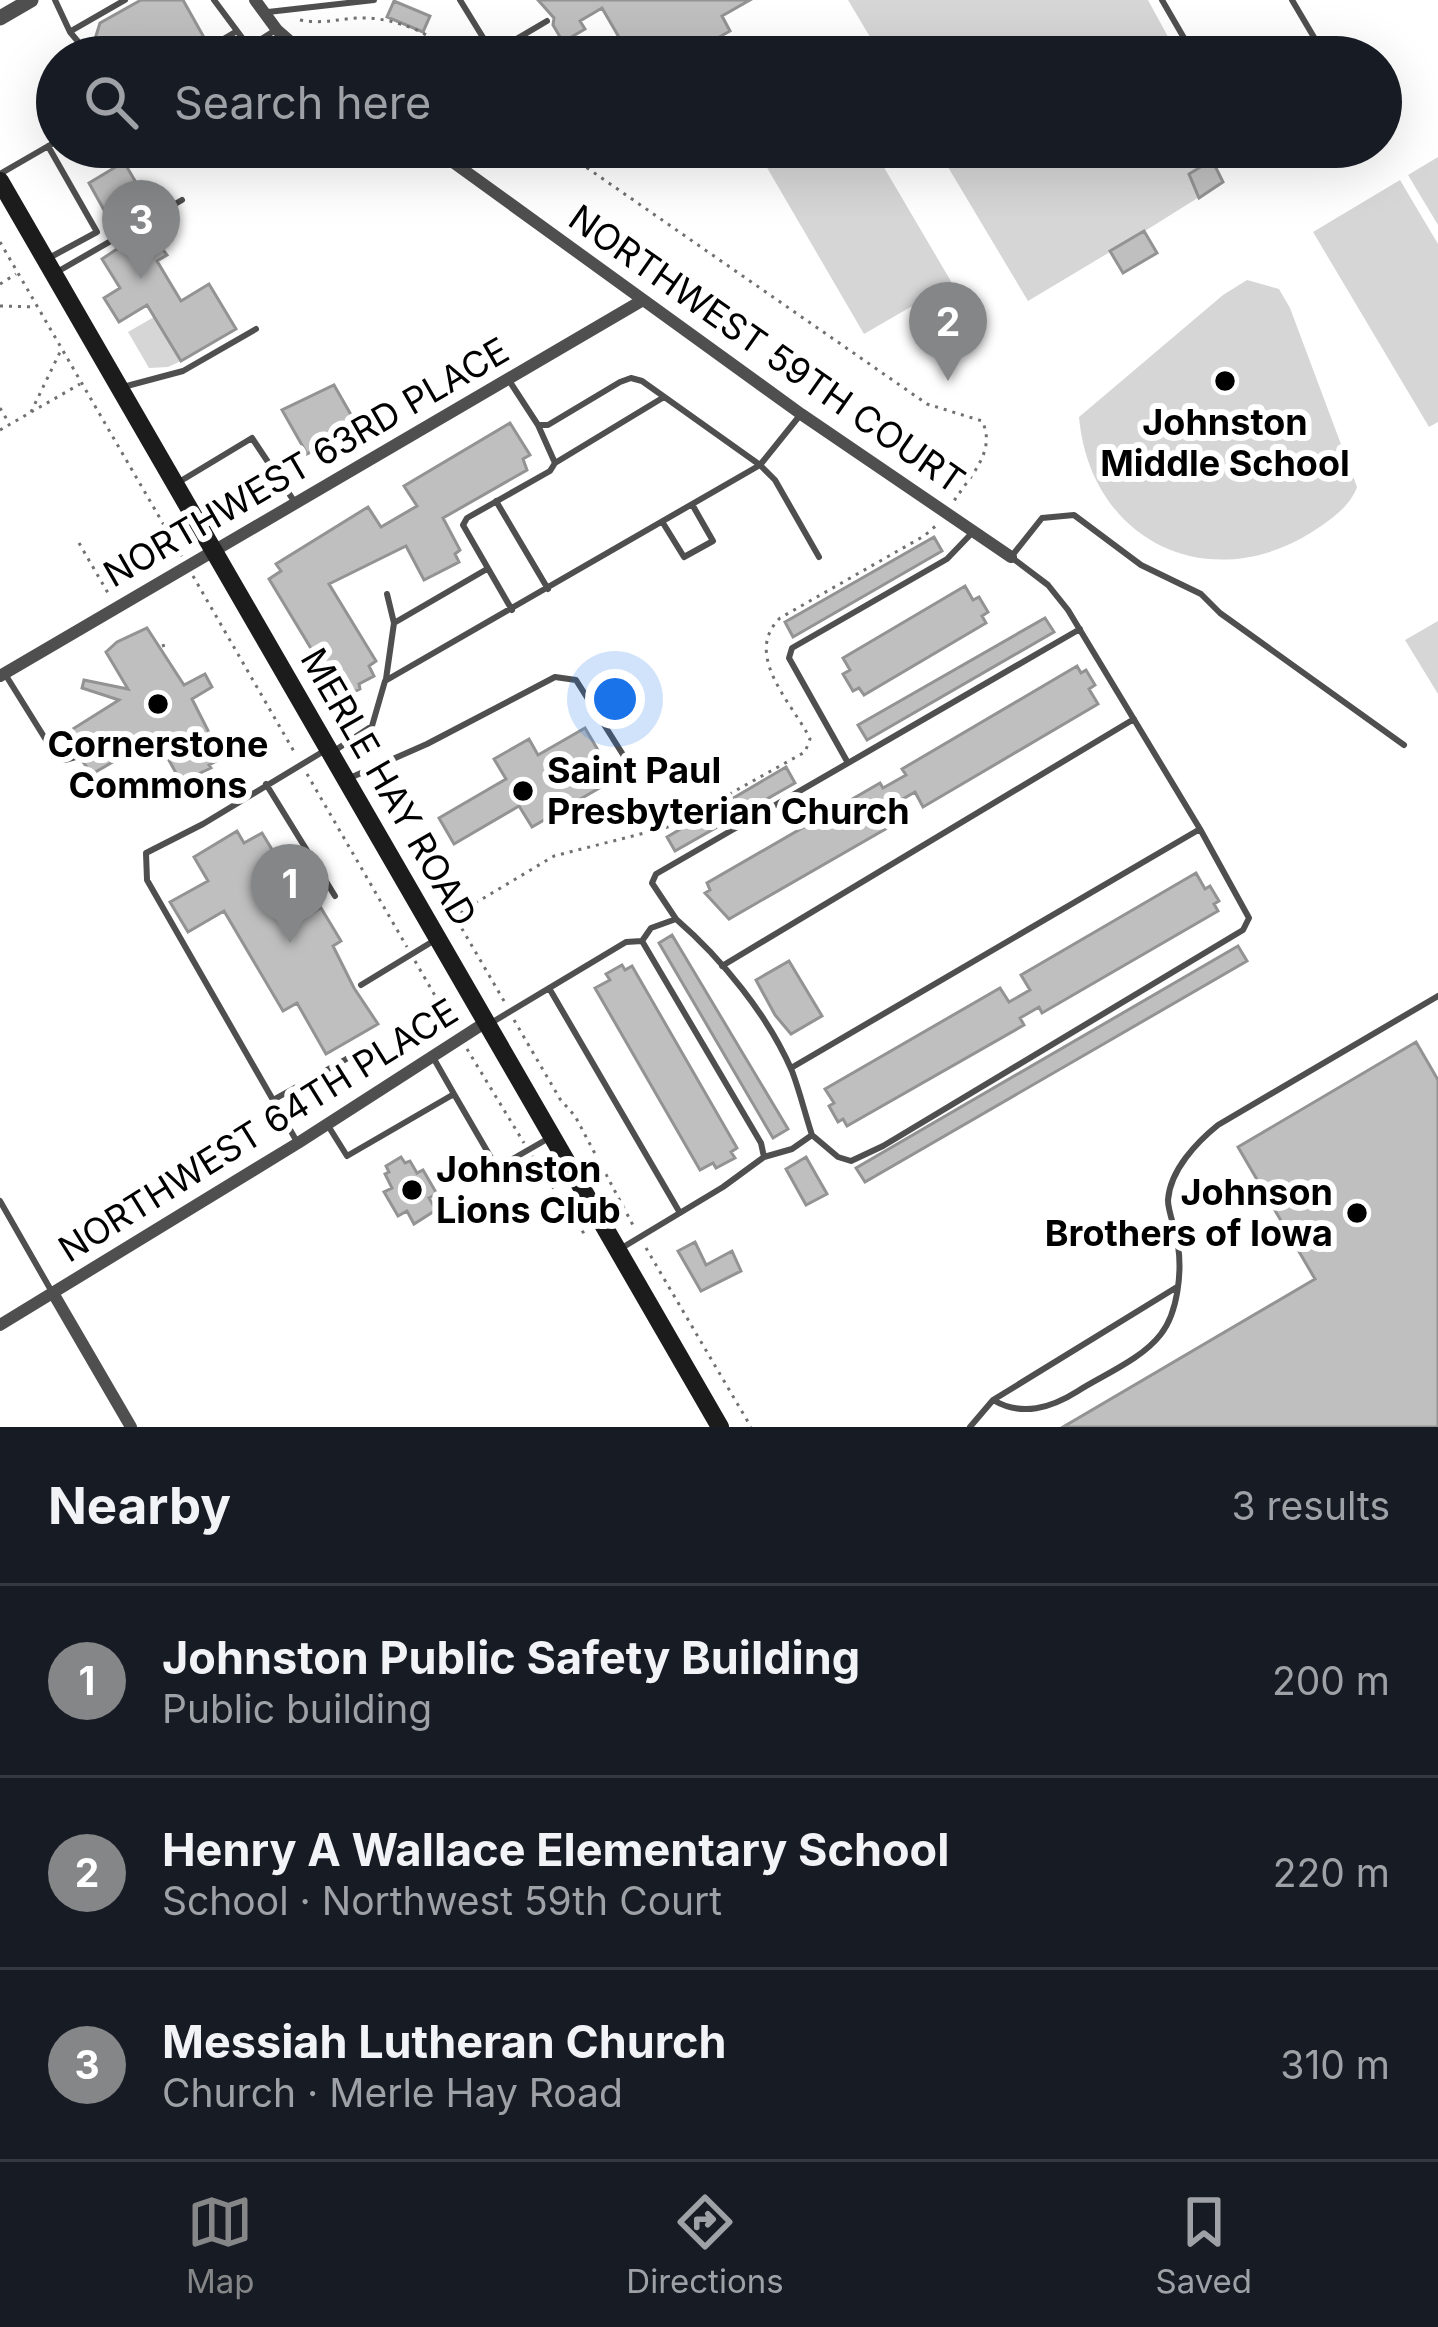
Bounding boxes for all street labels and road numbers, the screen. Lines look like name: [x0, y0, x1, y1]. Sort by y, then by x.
street label: NORTHWEST 59TH COURT: [561, 195, 973, 503]
street label: NORTHWEST 63RD PLACE: [96, 328, 516, 596]
street label: MERLE HAY ROAD: [292, 640, 486, 934]
street label: NORTHWEST 64TH PLACE: [50, 989, 466, 1271]

